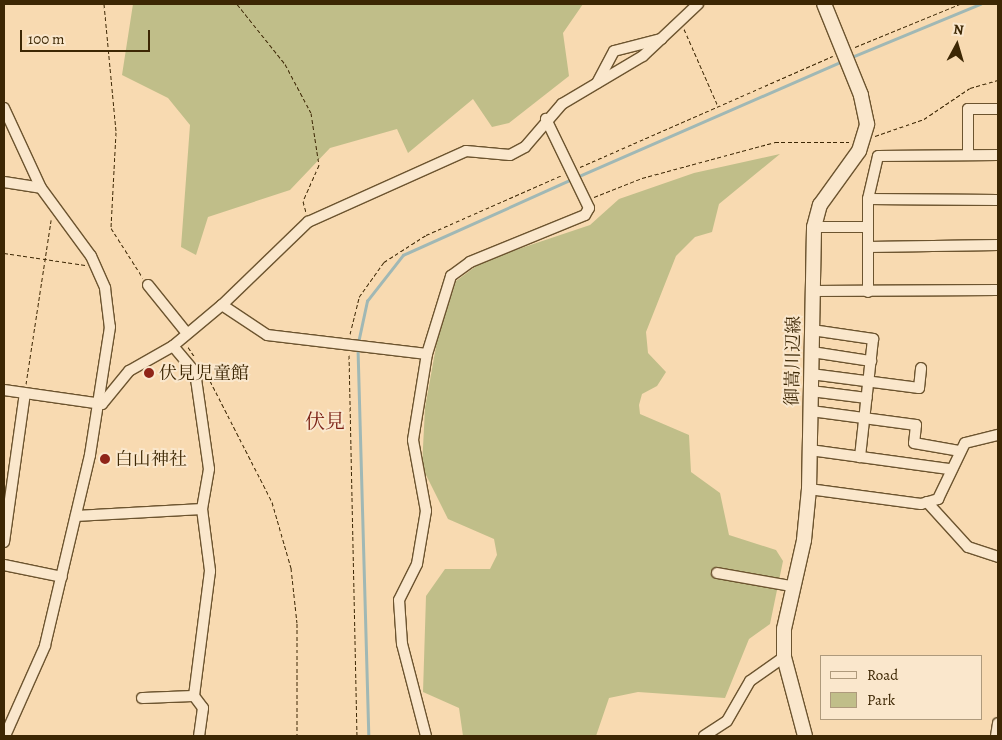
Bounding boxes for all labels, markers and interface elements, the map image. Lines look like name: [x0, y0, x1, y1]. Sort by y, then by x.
scale bar: [22, 20, 152, 52]
north arrow: [932, 20, 982, 70]
text: N: [953, 20, 965, 40]
text: 100 m: [28, 29, 65, 49]
street label: 御嵩川辺線: [781, 316, 805, 406]
place label: 伏見児童館: [159, 362, 249, 384]
marker: 伏見児童館: [143, 367, 155, 379]
district label: 伏見: [305, 409, 345, 433]
place label: 白山神社: [115, 448, 187, 470]
marker: 白山神社: [99, 453, 111, 465]
legend: [820, 655, 982, 720]
text: Road: [867, 665, 898, 685]
text: Park: [867, 690, 895, 710]

